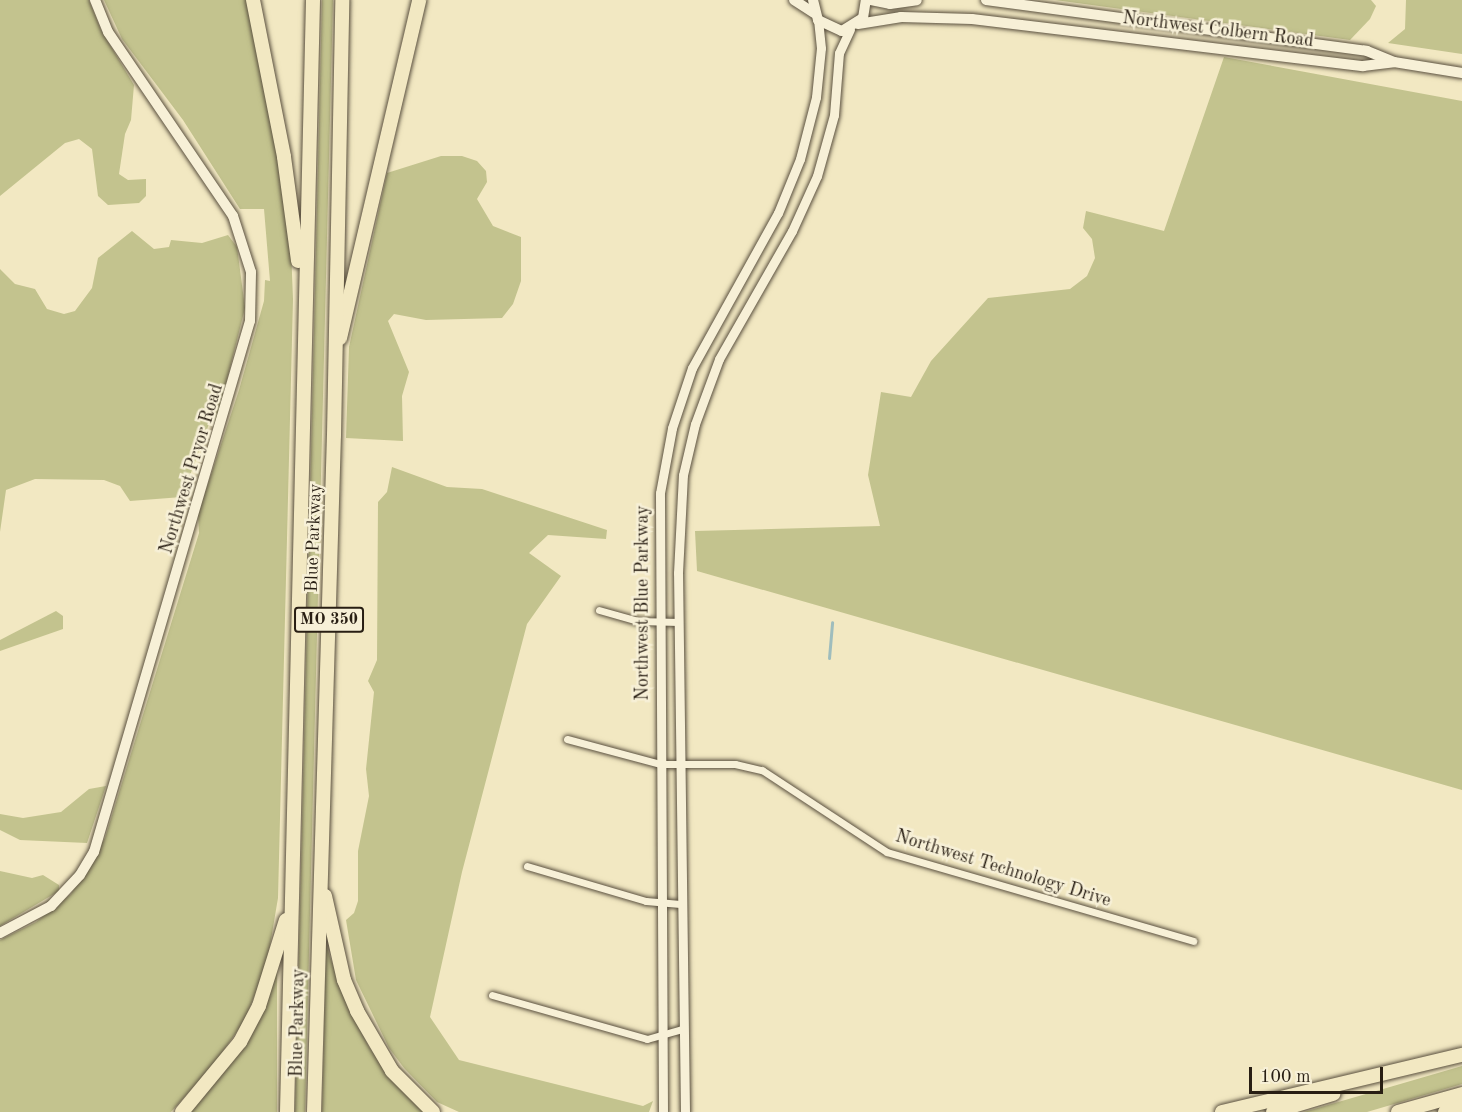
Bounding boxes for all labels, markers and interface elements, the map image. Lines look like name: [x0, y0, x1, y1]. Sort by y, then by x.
street label: Northwest Colbern Road: [1121, 8, 1315, 52]
street label: Northwest Pryor Road: [156, 381, 228, 557]
street label: Blue Parkway: [301, 483, 327, 593]
street label: Northwest Blue Parkway: [632, 505, 654, 701]
road number: MO 350: [293, 607, 365, 633]
street label: Northwest Technology Drive: [893, 826, 1113, 912]
street label: Blue Parkway: [286, 968, 310, 1078]
scale bar: [1252, 1055, 1386, 1093]
text: 100 m: [1260, 1068, 1311, 1086]

